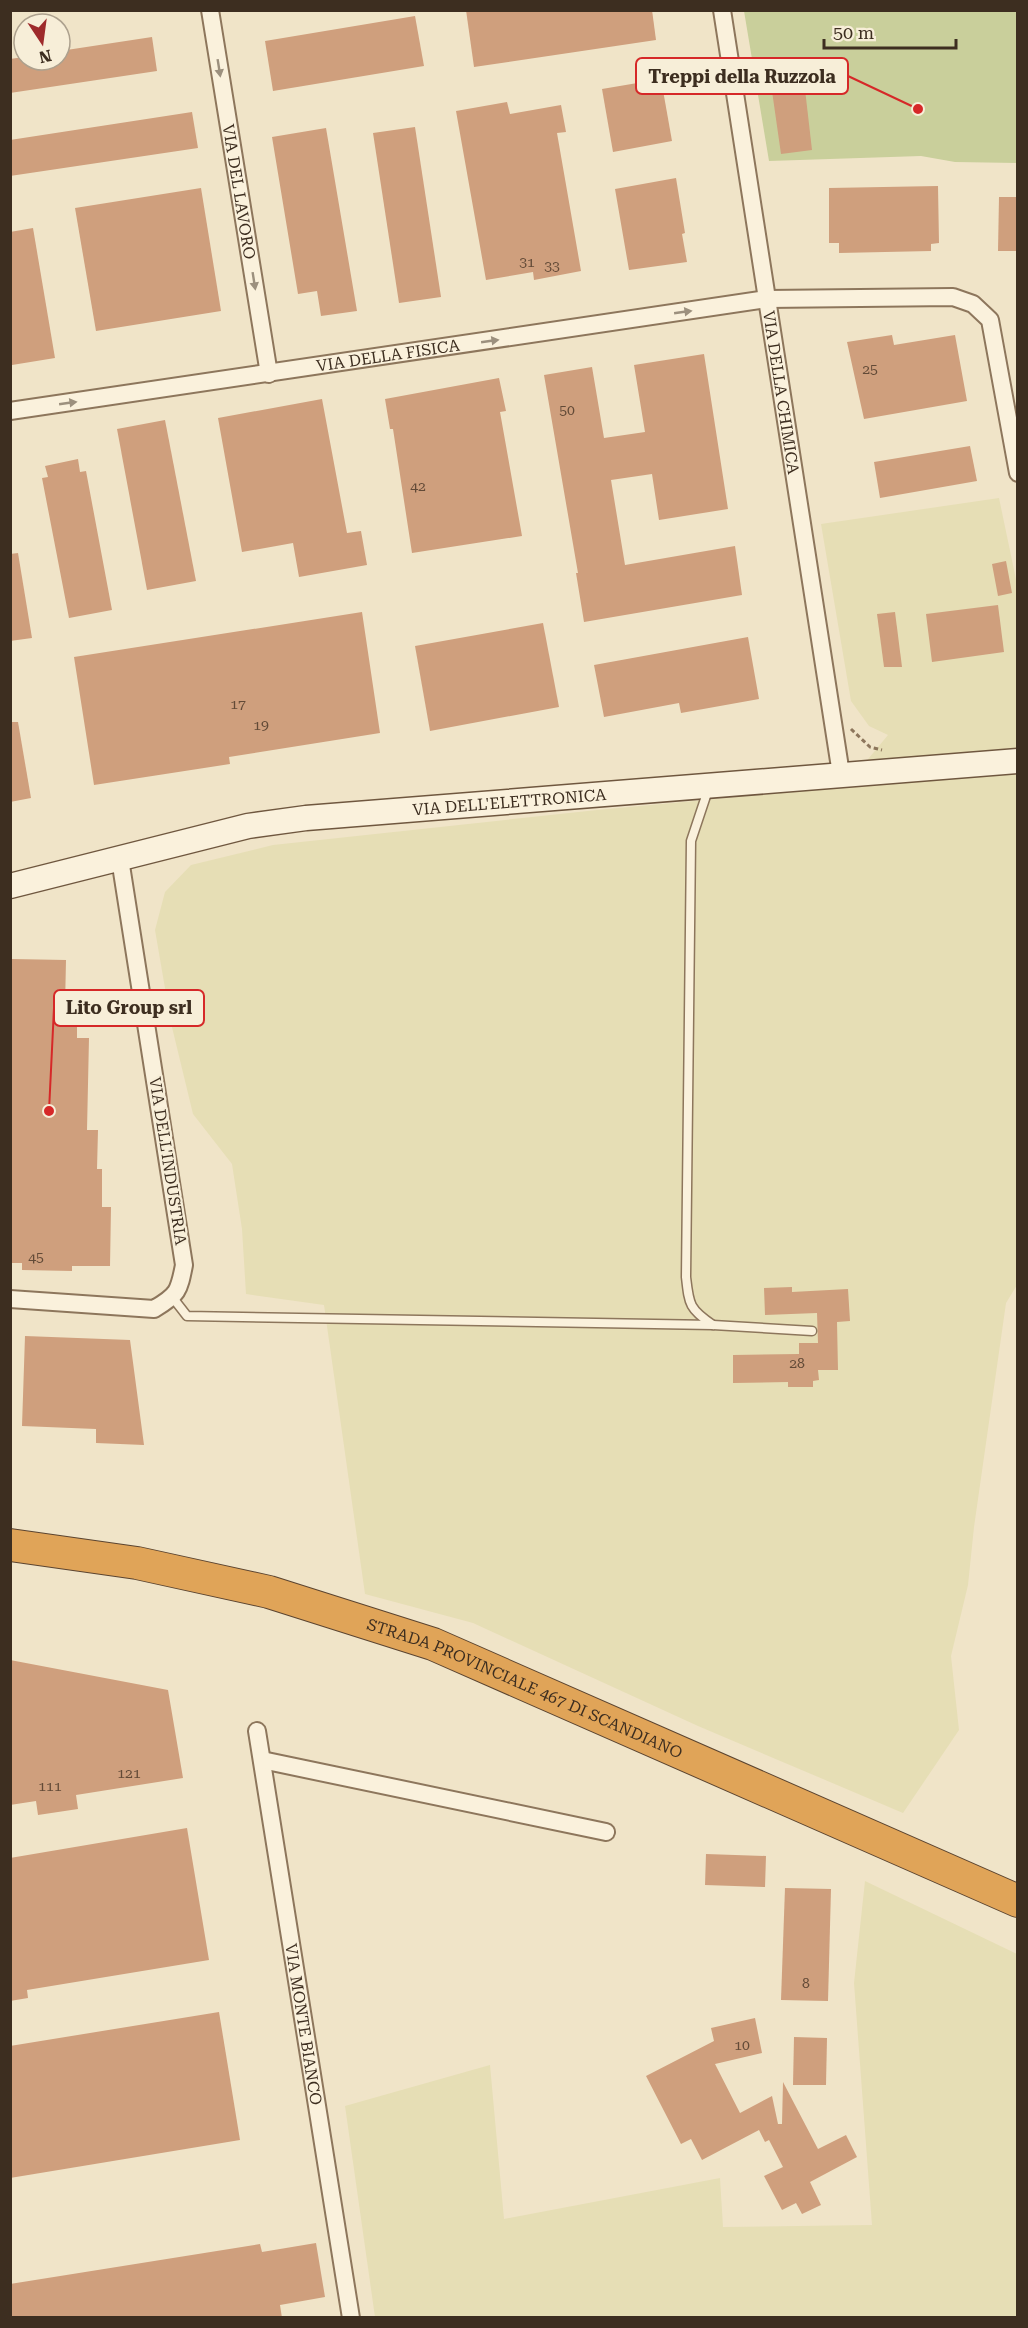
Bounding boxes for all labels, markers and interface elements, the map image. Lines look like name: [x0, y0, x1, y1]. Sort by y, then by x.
north arrow: [12, 12, 72, 72]
scale bar: [824, 12, 956, 50]
text: 50 m: [833, 22, 874, 43]
text: N: [37, 45, 53, 67]
callout: Treppi della Ruzzola: [636, 58, 848, 94]
one-way arrow: [215, 59, 224, 78]
text: Treppi della Ruzzola: [648, 66, 836, 87]
street label: VIA DEL LAVORO: [219, 123, 260, 261]
house number: 31: [519, 254, 535, 270]
house number: 33: [544, 258, 560, 274]
one-way arrow: [250, 272, 259, 291]
one-way arrow: [673, 307, 692, 316]
street label: VIA DELLA CHIMICA: [759, 309, 804, 476]
street label: VIA DELLA FISICA: [315, 335, 462, 375]
one-way arrow: [480, 336, 499, 345]
house number: 25: [862, 361, 878, 377]
one-way arrow: [59, 398, 78, 407]
house number: 50: [559, 402, 575, 418]
house number: 42: [410, 478, 426, 494]
house number: 17: [230, 696, 246, 712]
house number: 19: [253, 717, 269, 733]
street label: VIA DELL'ELETTRONICA: [412, 784, 608, 819]
callout: Lito Group srl: [54, 990, 204, 1026]
text: Lito Group srl: [66, 997, 192, 1018]
street label: VIA DELL'INDUSTRIA: [145, 1076, 191, 1247]
house number: 45: [28, 1249, 44, 1265]
house number: 28: [789, 1355, 805, 1371]
street label: STRADA PROVINCIALE 467 DI SCANDIANO: [365, 1614, 686, 1762]
house number: 121: [117, 1765, 141, 1781]
house number: 111: [38, 1778, 62, 1794]
street label: VIA MONTE BIANCO: [282, 1942, 326, 2106]
house number: 8: [802, 1975, 810, 1991]
house number: 10: [734, 2037, 750, 2053]

